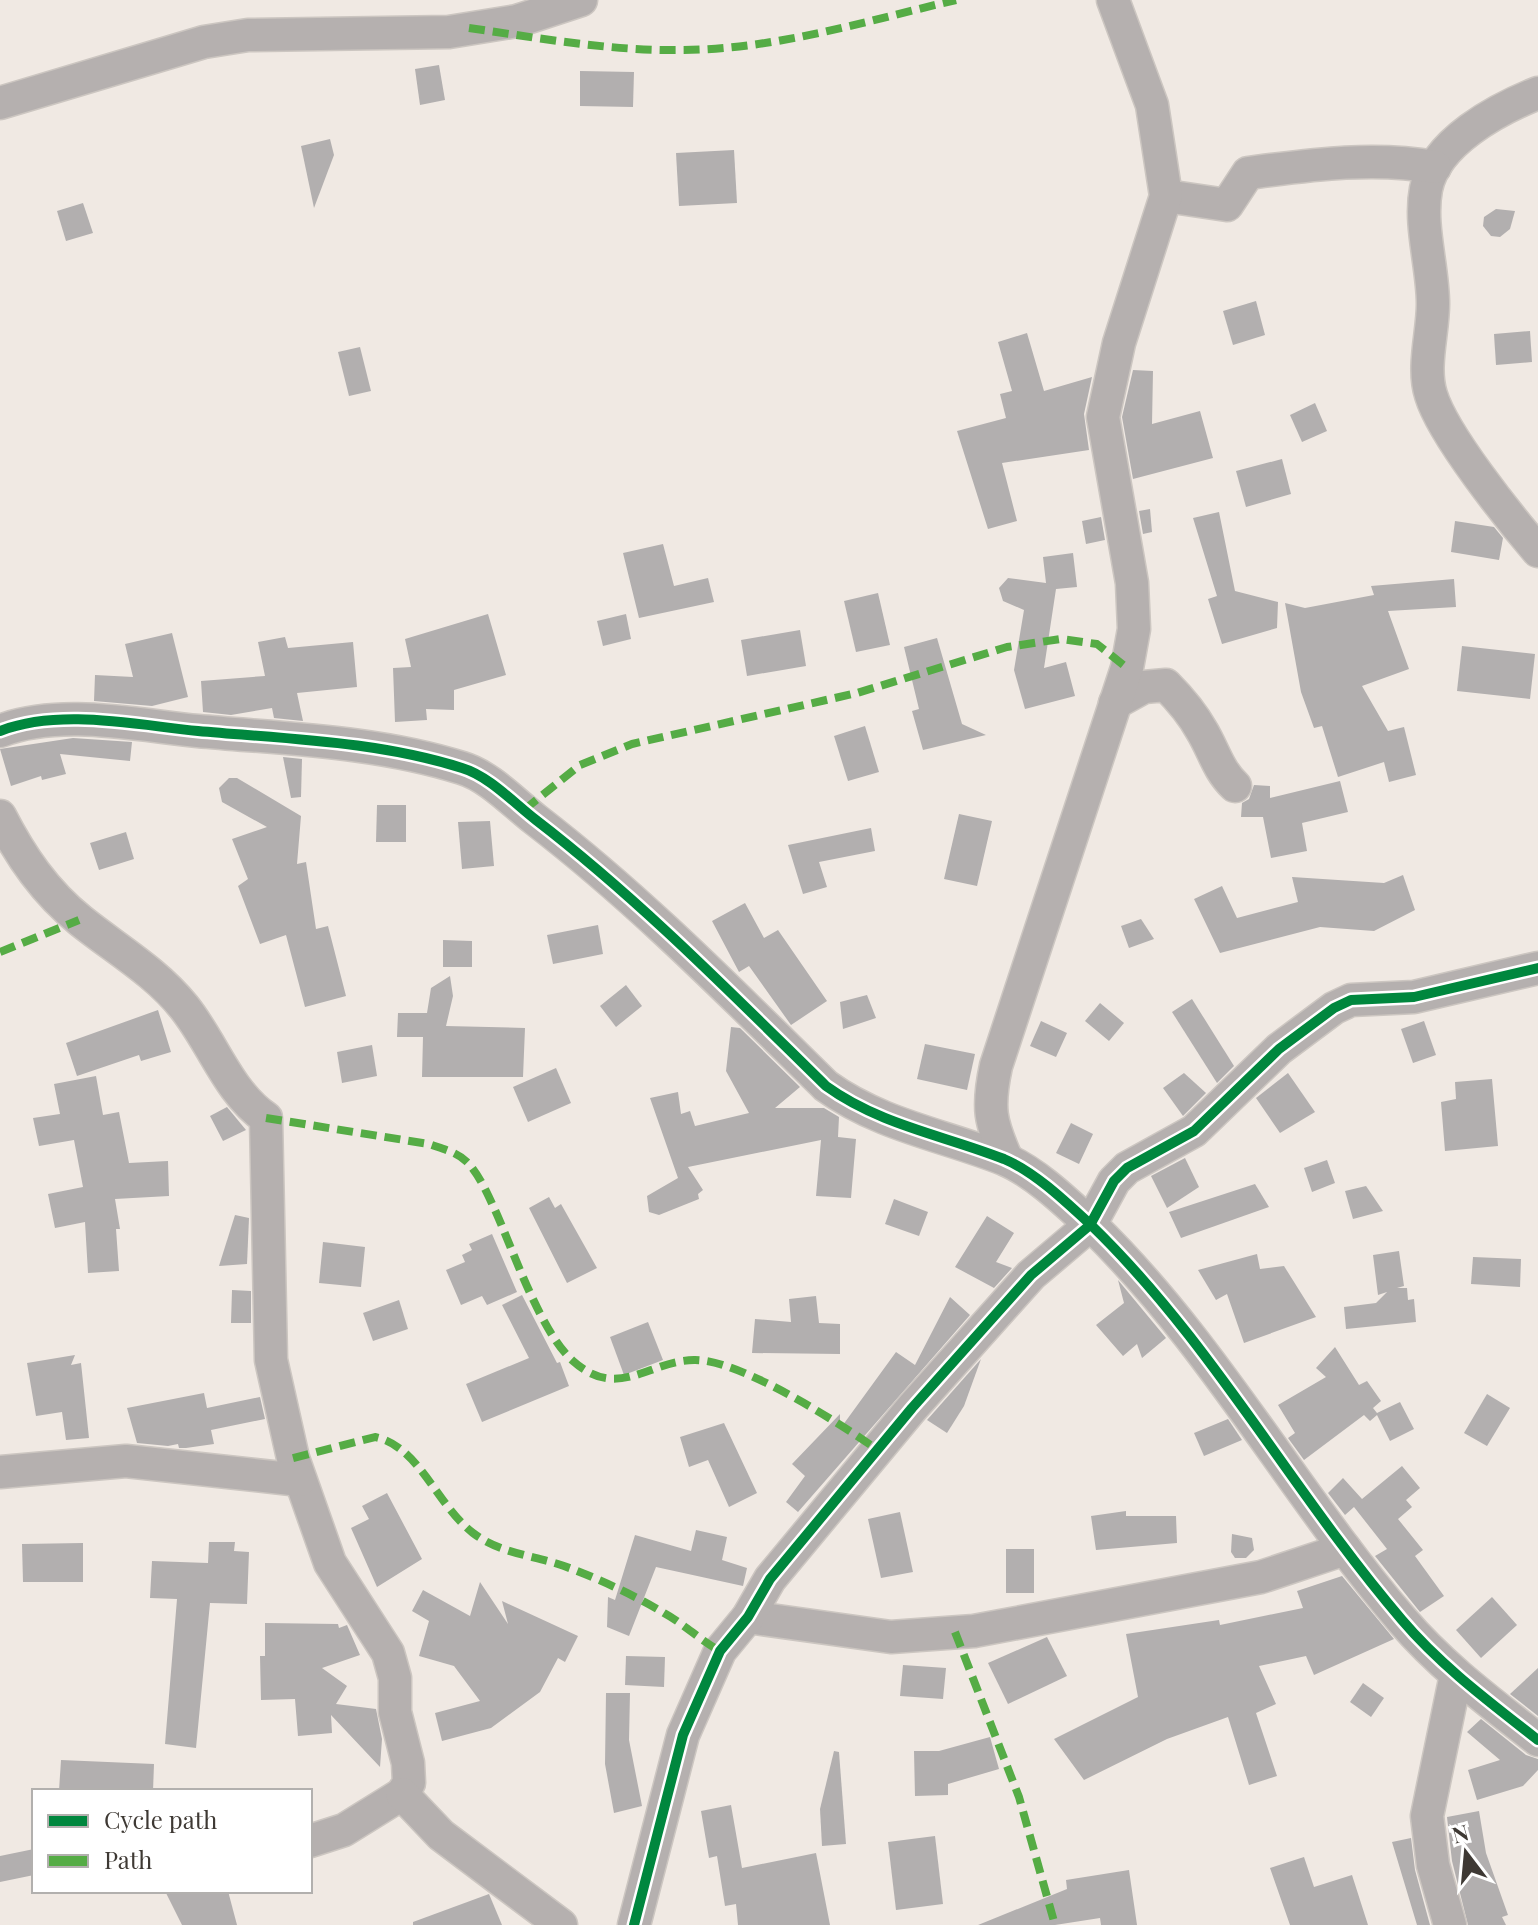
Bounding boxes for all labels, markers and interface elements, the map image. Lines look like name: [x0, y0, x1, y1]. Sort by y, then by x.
legend: [32, 1789, 312, 1893]
text: Cycle path: [104, 1803, 217, 1835]
north arrow: [1426, 1813, 1506, 1893]
text: N: [1448, 1816, 1472, 1849]
text: Path: [104, 1843, 152, 1875]

